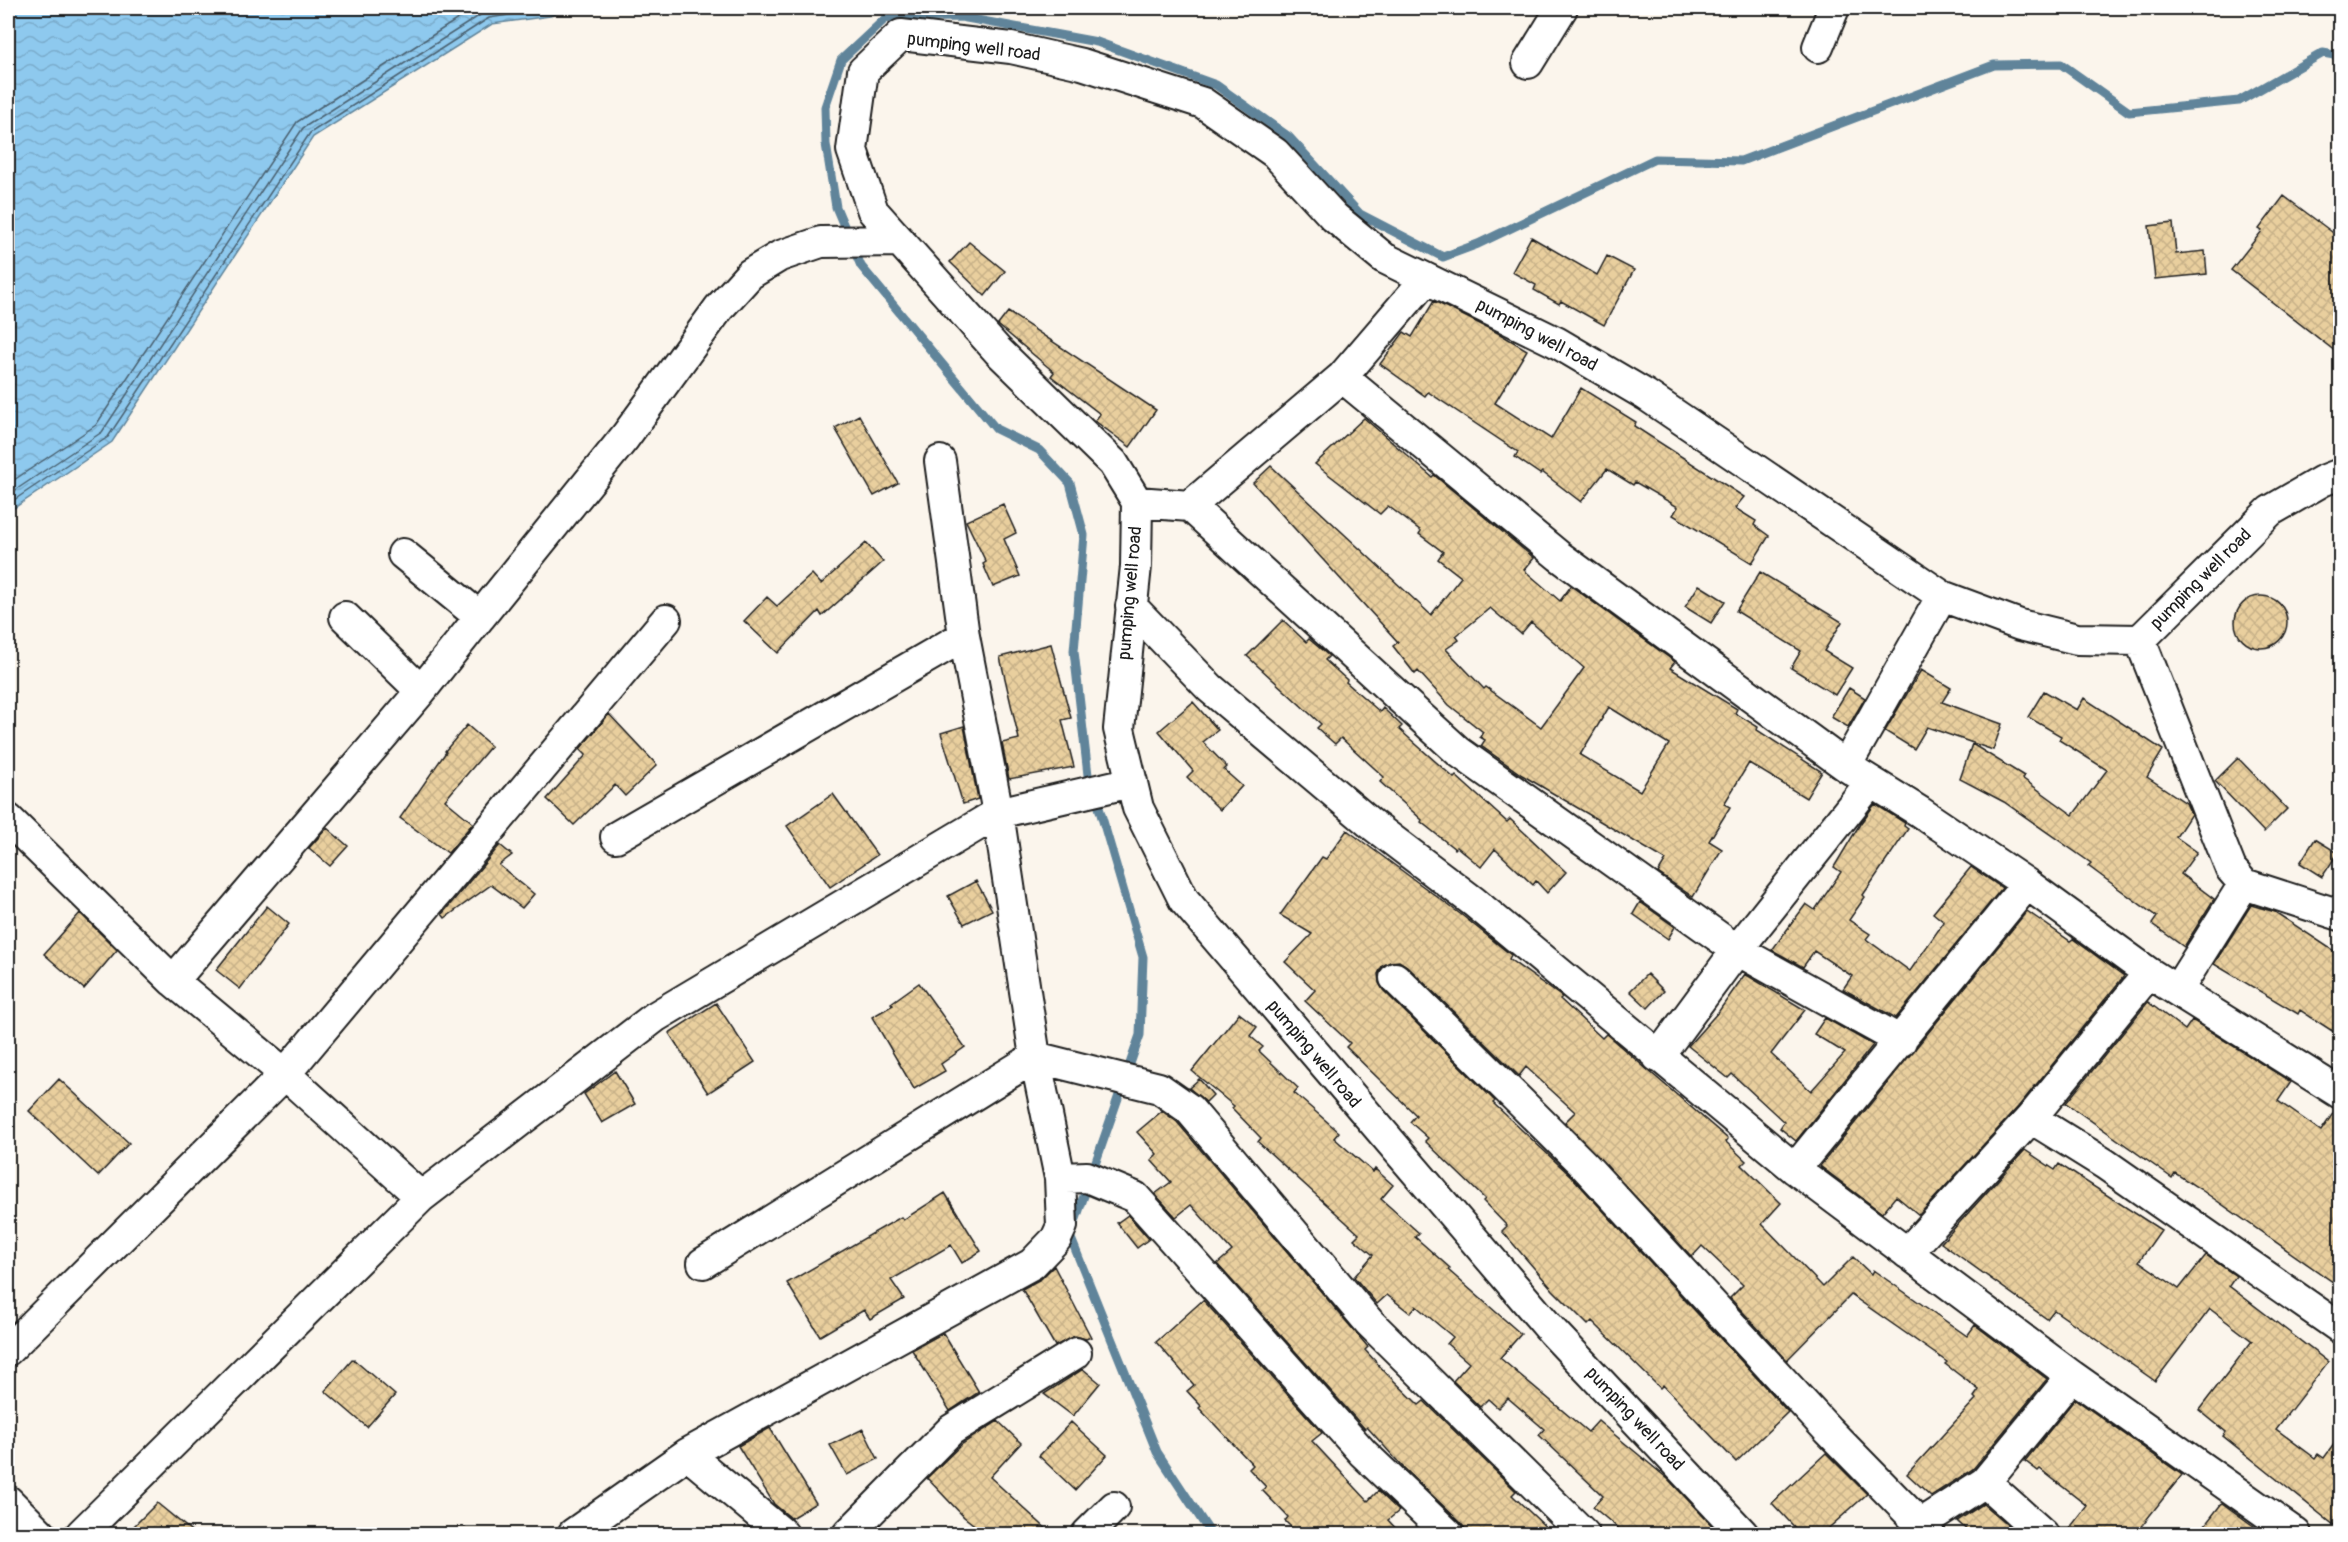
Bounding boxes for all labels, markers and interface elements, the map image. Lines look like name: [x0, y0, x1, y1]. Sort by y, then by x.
street label: pumping well road: [906, 27, 1042, 67]
street label: pumping well road: [1472, 293, 1602, 377]
street label: pumping well road: [2145, 523, 2257, 635]
street label: pumping well road: [1113, 525, 1147, 661]
street label: pumping well road: [1262, 995, 1366, 1113]
street label: pumping well road: [1581, 1362, 1689, 1476]

